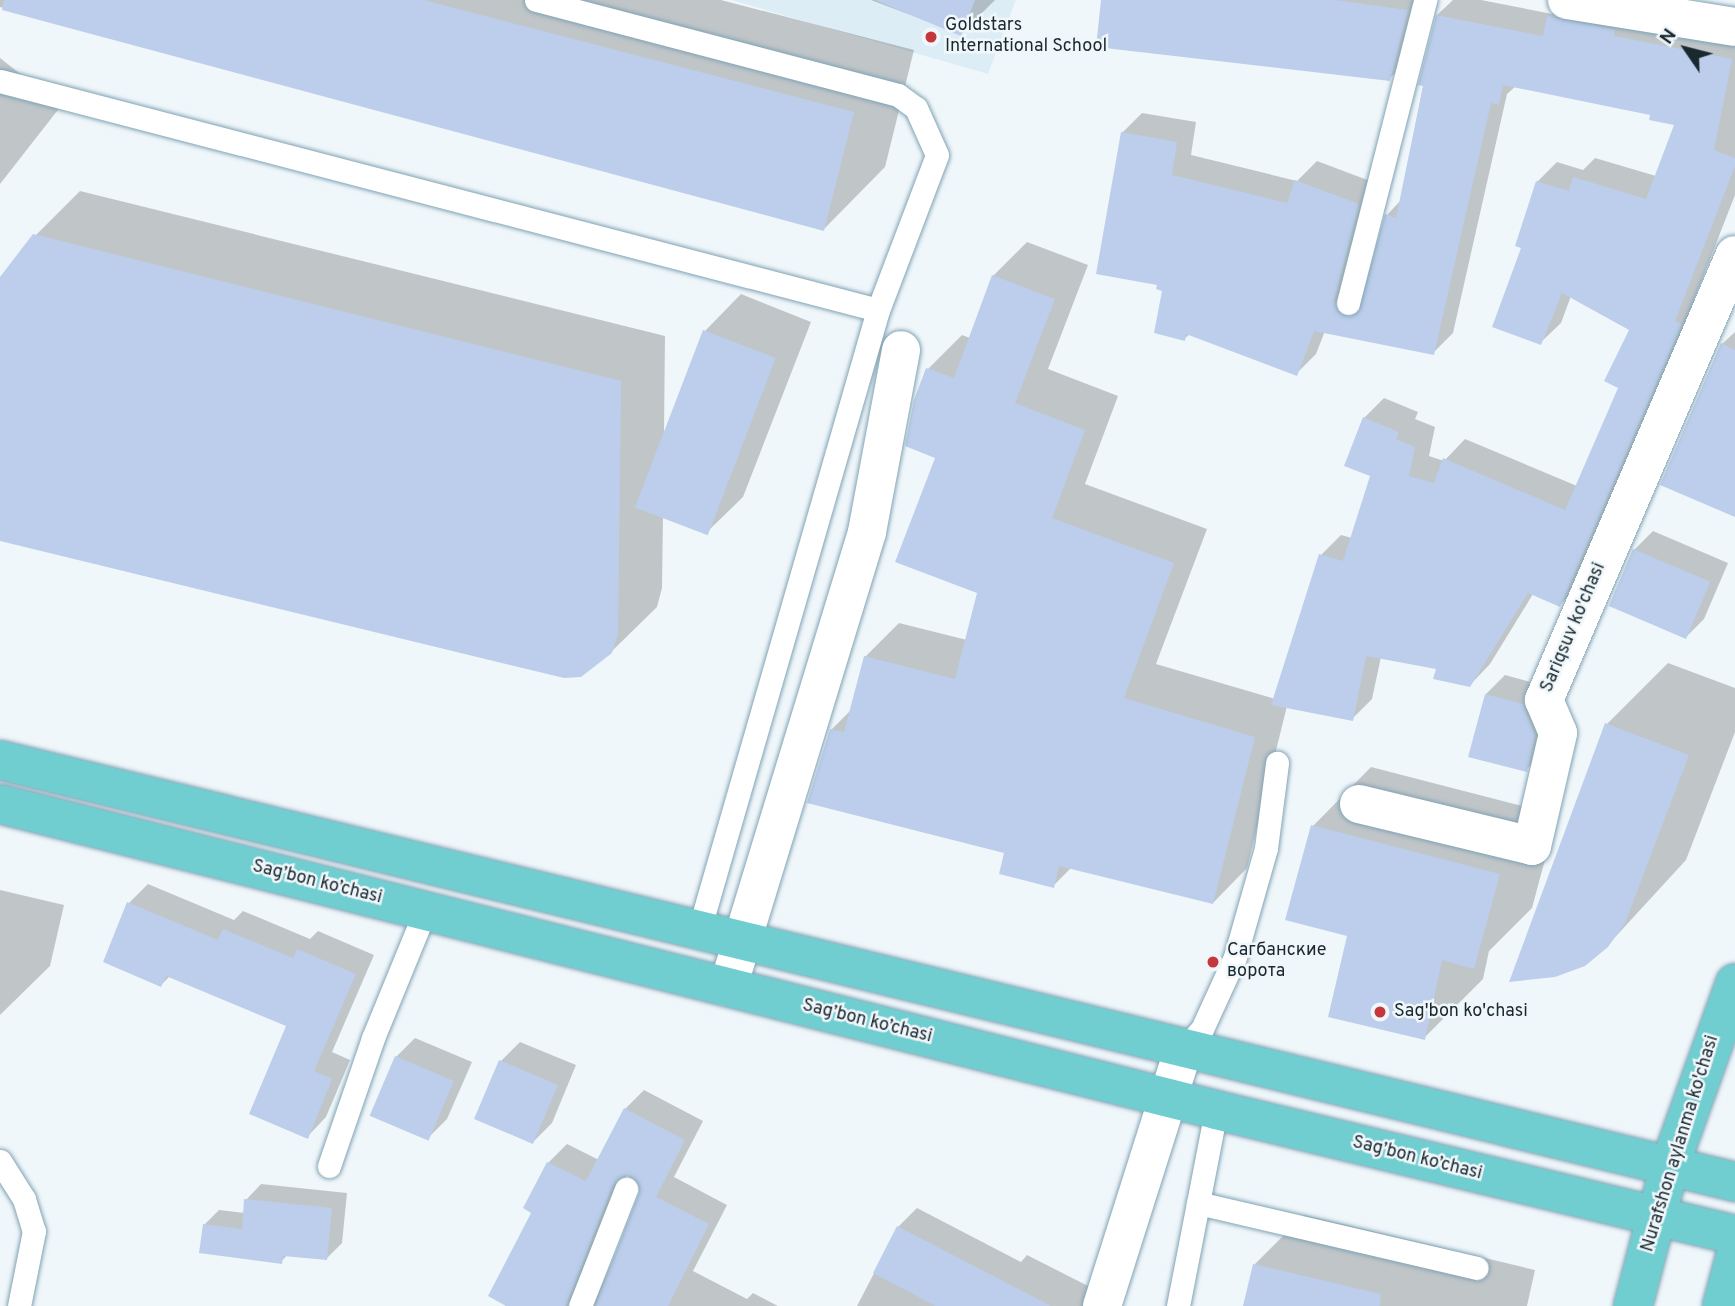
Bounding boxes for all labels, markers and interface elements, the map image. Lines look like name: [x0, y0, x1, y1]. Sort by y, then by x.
north arrow: [1651, 14, 1721, 84]
place label: Goldstars International School: [945, 16, 1107, 58]
text: N: [1655, 24, 1683, 49]
marker: Goldstars International School: [923, 29, 939, 45]
street label: Sariqsuv ko'chasi: [1537, 560, 1611, 696]
street label: Sag’bon ko’chasi: [250, 856, 384, 910]
place label: Сагбанские ворота: [1227, 941, 1326, 984]
marker: Сагбанские ворота: [1205, 954, 1221, 970]
street label: Sag’bon ko’chasi: [800, 995, 934, 1049]
place label: Sag'bon ko'chasi: [1394, 1001, 1528, 1023]
marker: Sag'bon ko'chasi: [1372, 1004, 1388, 1020]
street label: Nurafshon aylanma ko'chasi: [1638, 1033, 1724, 1255]
street label: Sag’bon ko’chasi: [1350, 1132, 1484, 1186]

